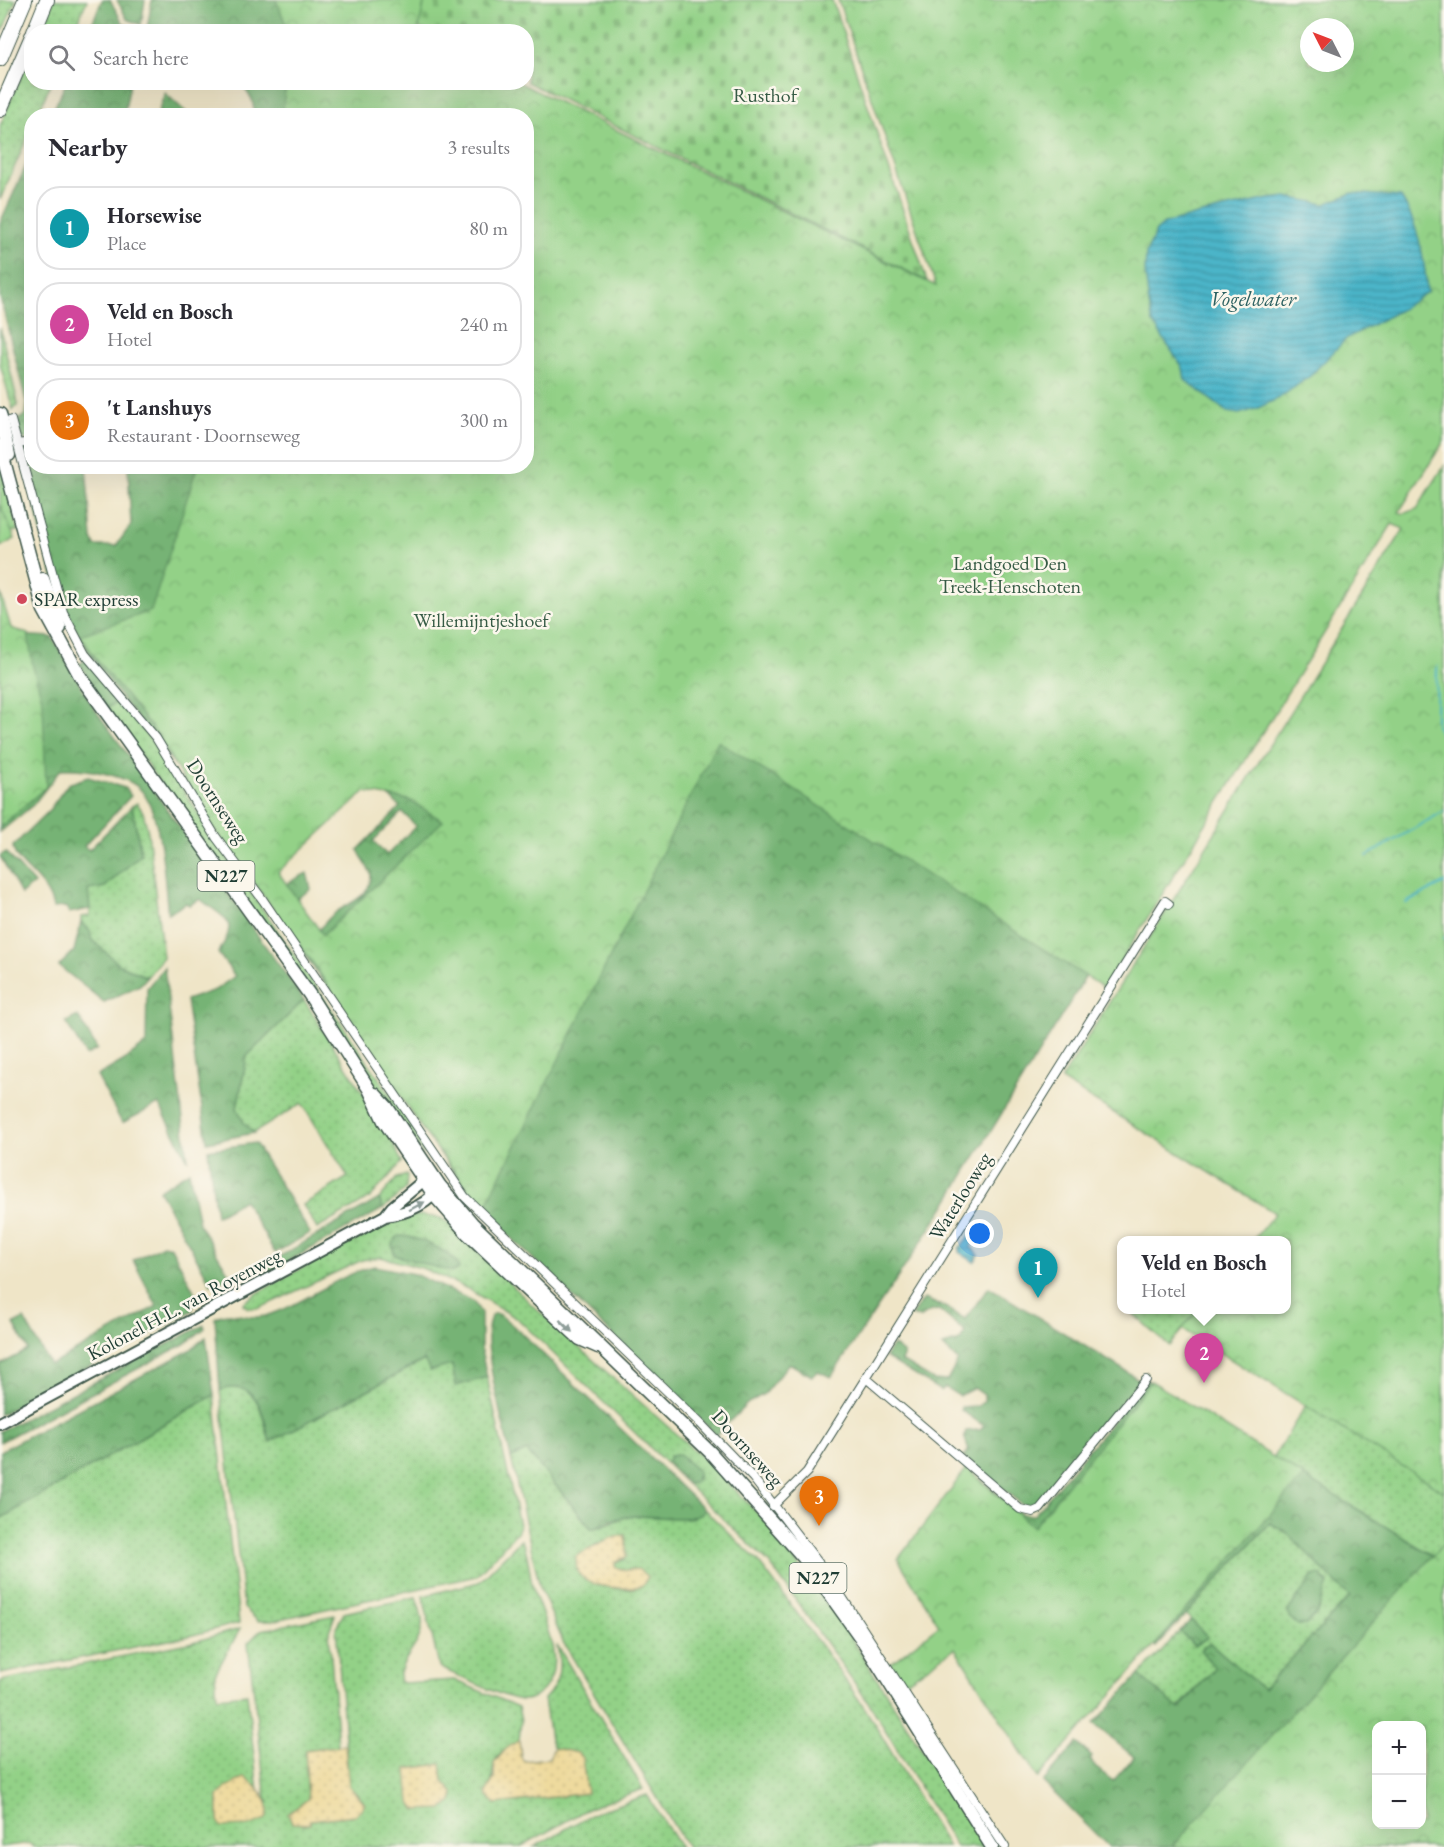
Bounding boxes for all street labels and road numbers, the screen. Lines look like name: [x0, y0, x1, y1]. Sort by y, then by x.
street label: Doornseweg: [181, 754, 255, 849]
road number: N227: [198, 861, 254, 891]
street label: Waterlooweg: [923, 1147, 997, 1245]
street label: Kolonel H.L. van Royenweg: [82, 1242, 286, 1366]
street label: Doornseweg: [706, 1404, 790, 1493]
road number: N227: [790, 1563, 846, 1593]

